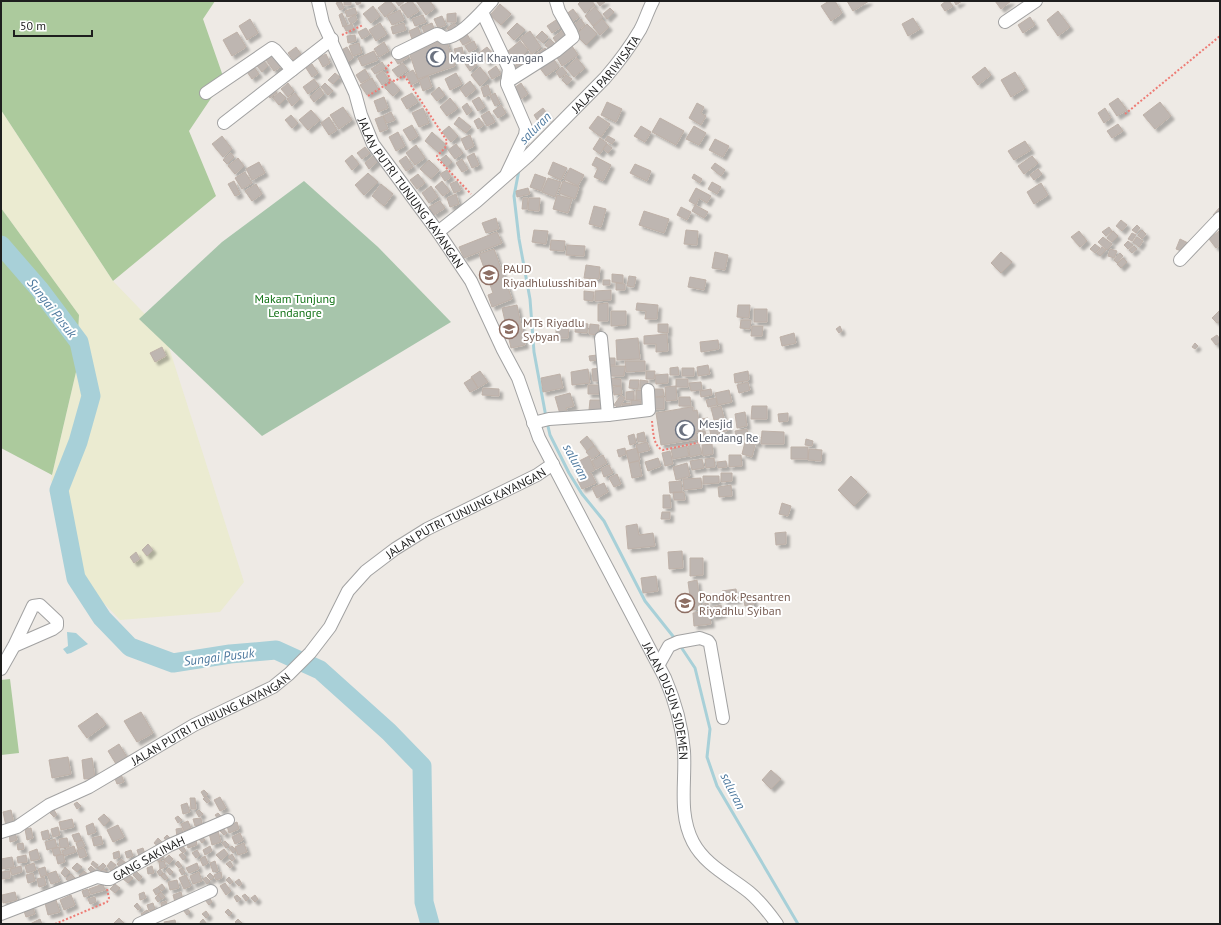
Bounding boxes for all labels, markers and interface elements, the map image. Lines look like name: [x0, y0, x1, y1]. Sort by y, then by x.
scale bar: [14, 12, 92, 38]
text: 50 m: [20, 18, 46, 33]
street label: JALAN PARIWISATA: [567, 32, 643, 116]
mosque icon: Mesjid Khayangan: [425, 46, 447, 68]
place label: Mesjid Khayangan: [450, 50, 544, 65]
water label: saluran: [515, 108, 555, 148]
street label: JALAN PUTRI TUNJUNG KAYANGAN: [355, 114, 467, 271]
place label: PAUD Riyadhlulusshiban: [503, 261, 597, 290]
school or university icon: PAUD Riyadhlulusshiban: [478, 264, 500, 286]
water label: Sungai Pusuk: [23, 275, 81, 342]
park label: Makam Tunjung Lendangre: [255, 291, 335, 320]
place label: MTs Riyadlu Sybyan: [523, 315, 584, 344]
school or university icon: MTs Riyadlu Sybyan: [498, 318, 520, 340]
place label: Mesjid Lendang Re: [699, 416, 758, 445]
mosque icon: Mesjid Lendang Re: [674, 419, 696, 441]
water label: saluran: [559, 441, 593, 483]
street label: JALAN PUTRI TUNJUNG KAYANGAN: [381, 464, 548, 562]
place label: Pondok Pesantren Riyadhlu Syiban: [699, 589, 791, 618]
school or university icon: Pondok Pesantren Riyadhlu Syiban: [674, 592, 696, 614]
street label: JALAN DUSUN SIDEMEN: [639, 638, 692, 760]
water label: Sungai Pusuk: [183, 644, 256, 670]
street label: JALAN PUTRI TUNJUNG KAYANGAN: [127, 669, 293, 769]
water label: saluran: [717, 770, 750, 812]
street label: GANG SAKINAH: [109, 832, 187, 884]

